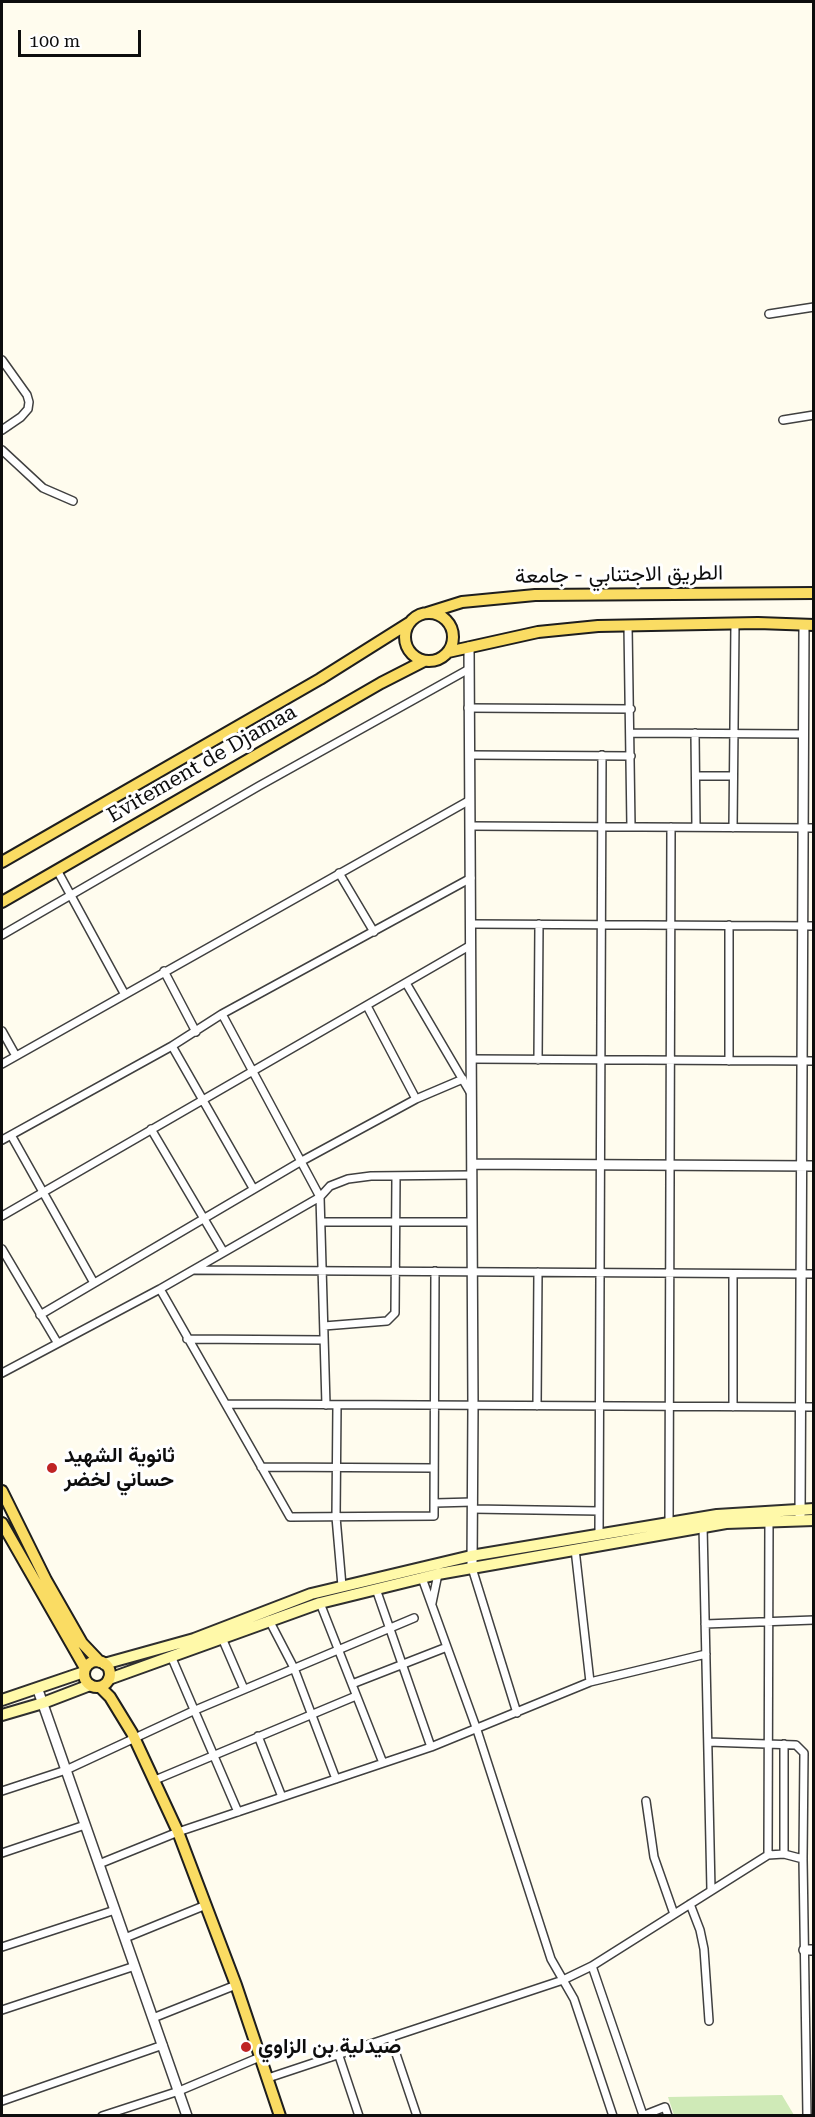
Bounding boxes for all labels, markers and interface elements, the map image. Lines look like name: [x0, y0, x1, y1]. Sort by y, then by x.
scale bar: [21, 18, 144, 56]
text: 100 m: [29, 30, 80, 51]
street label: الطريق الاجتنابي - جامعة: [515, 561, 723, 589]
street label: Evitement de Djamaa: [103, 699, 301, 829]
place label: ثانوية الشهيد حساني لخضر: [64, 1443, 175, 1493]
marker: ثانوية الشهيد حساني لخضر: [45, 1461, 59, 1475]
place label: صيدلية بن الزاوي: [258, 2034, 401, 2060]
marker: صيدلية بن الزاوي: [239, 2040, 253, 2054]

